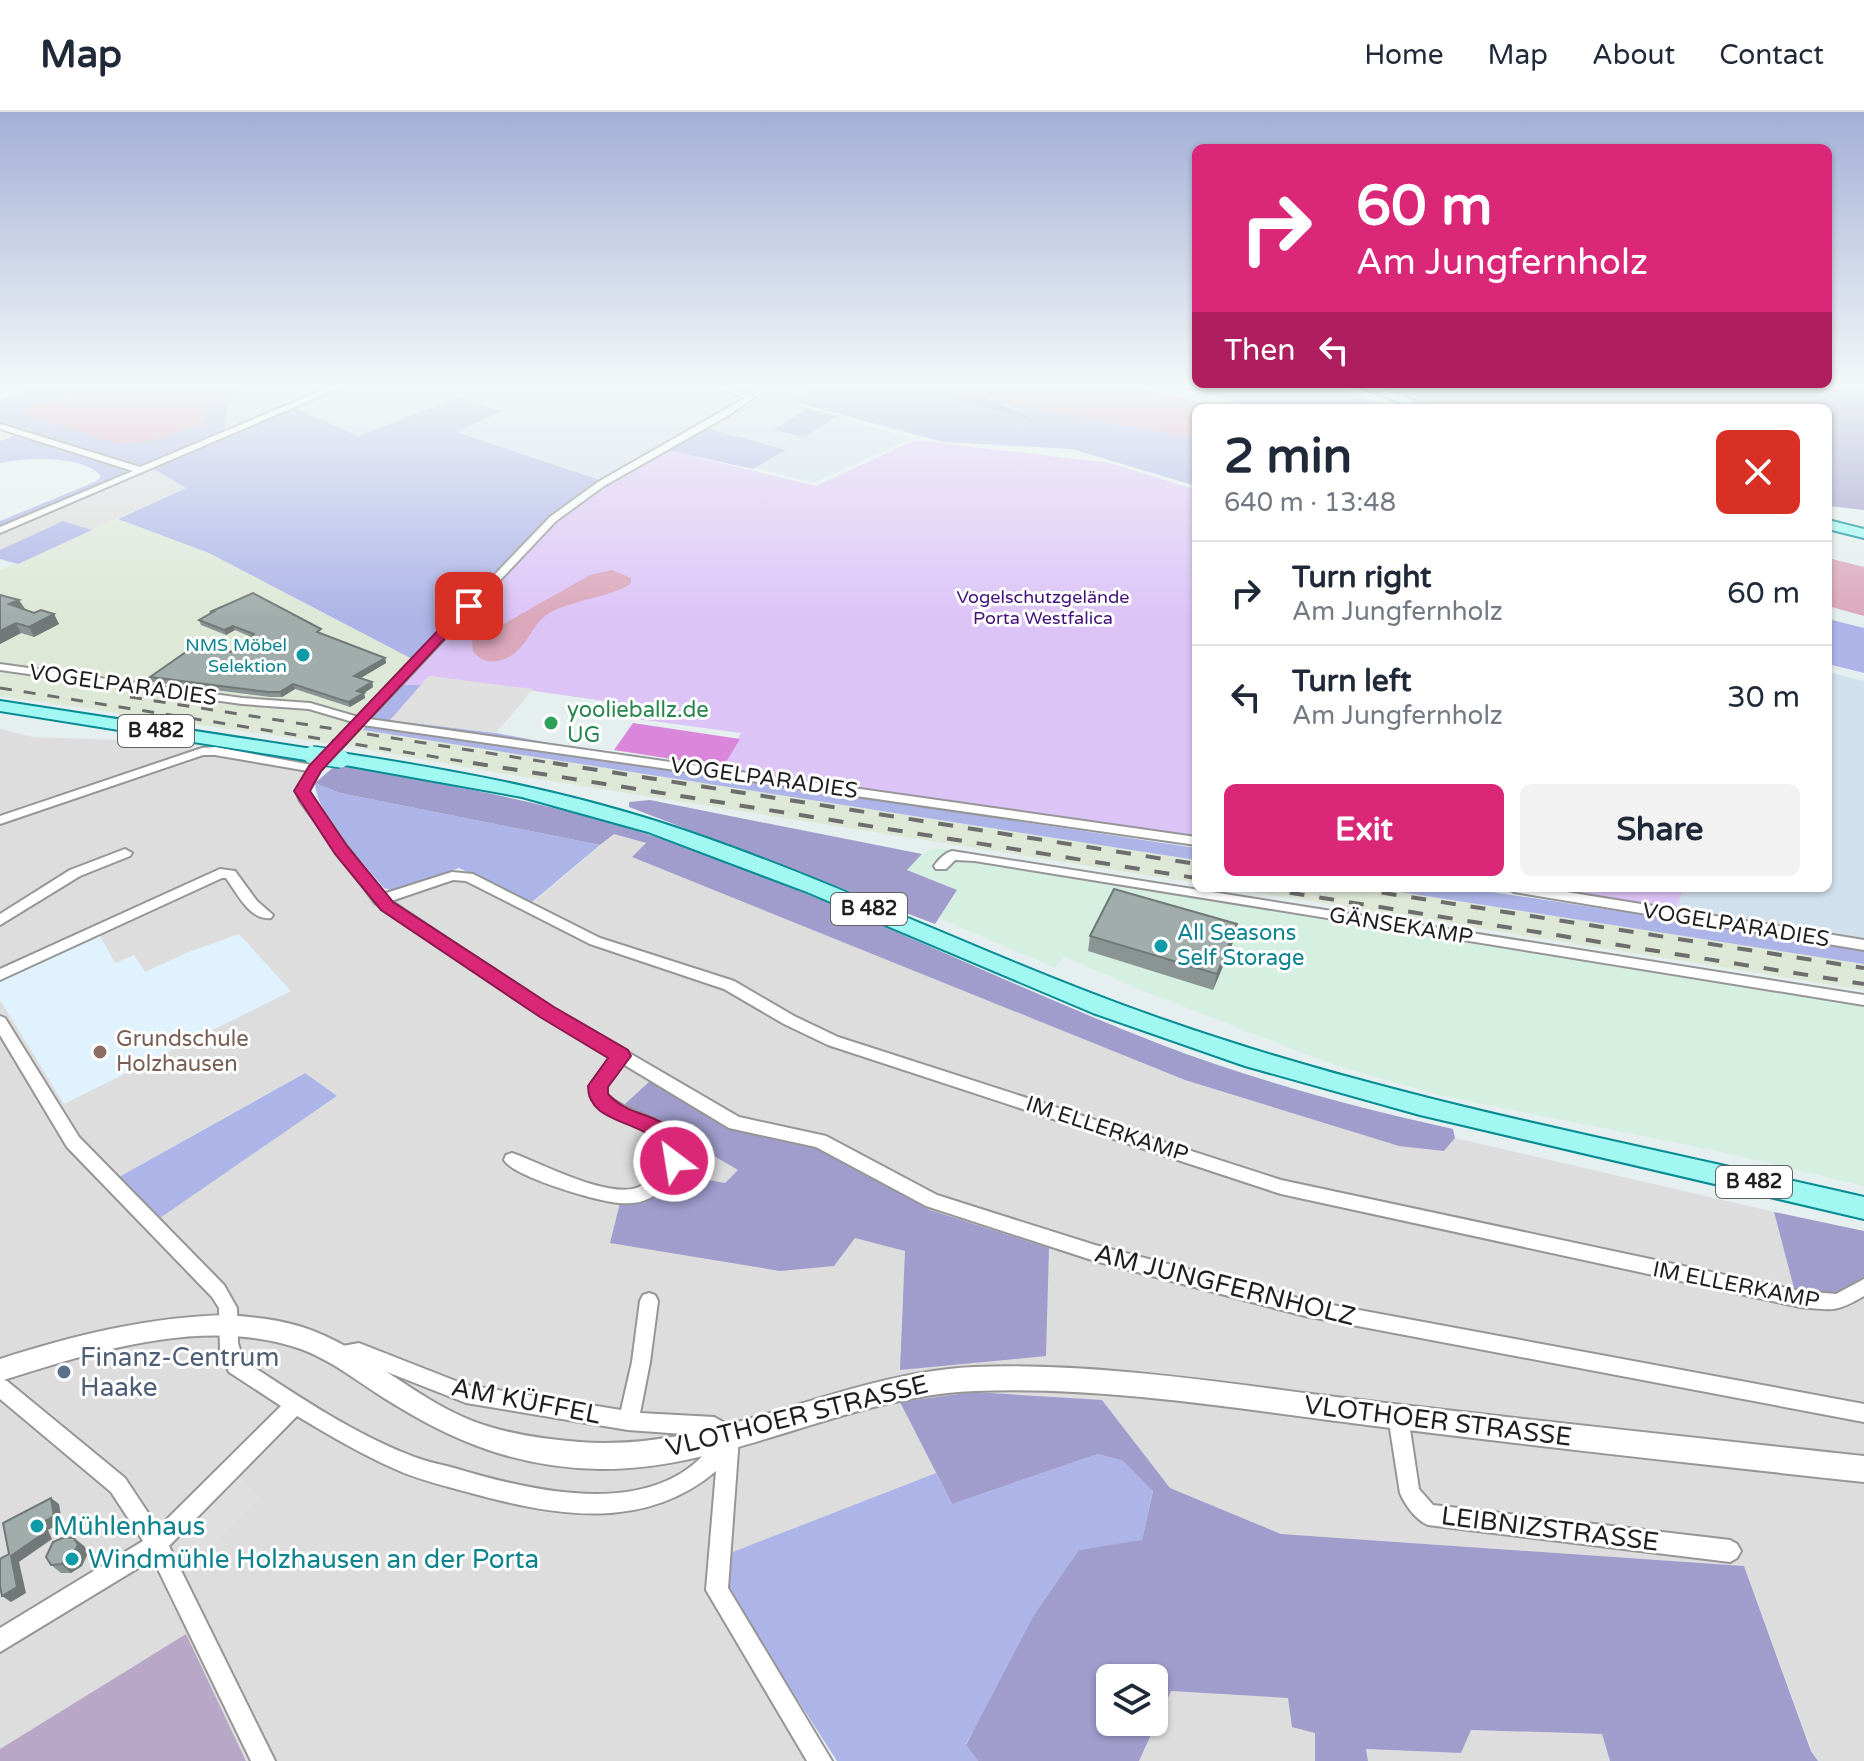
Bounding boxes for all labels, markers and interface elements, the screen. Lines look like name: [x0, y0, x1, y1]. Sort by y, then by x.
text: Map: [40, 32, 122, 78]
text: Home: [1364, 38, 1444, 72]
text: Map: [1488, 38, 1548, 72]
text: About: [1592, 38, 1675, 72]
text: Contact: [1719, 38, 1824, 72]
text: 60 m: [1356, 173, 1492, 240]
icon: right: [1224, 176, 1328, 280]
text: Am Jungfernholz: [1356, 241, 1648, 284]
icon: left: [1312, 328, 1356, 372]
text: Then: [1224, 332, 1296, 369]
text: 2 min: [1224, 428, 1352, 486]
button: close: [1716, 430, 1800, 514]
text: 640 m · 13:48: [1224, 487, 1396, 518]
text: Turn right: [1292, 559, 1432, 596]
icon: right: [1224, 571, 1268, 615]
pin: [435, 572, 503, 640]
text: 60 m: [1727, 575, 1800, 612]
icon: arrive: [447, 584, 491, 628]
park label: Vogelschutzgelände Porta Westfalica: [956, 586, 1130, 629]
text: Am Jungfernholz: [1292, 596, 1503, 627]
place label: NMS Möbel Selektion: [185, 634, 287, 677]
marker: NMS Möbel Selektion: [294, 646, 312, 664]
street label: VOGELPARADIES: [28, 659, 218, 711]
text: Turn left: [1292, 663, 1411, 700]
icon: left: [1224, 675, 1268, 719]
text: 30 m: [1727, 679, 1800, 716]
place label: yoolieballz.de UG: [567, 697, 709, 748]
text: Am Jungfernholz: [1292, 700, 1503, 731]
marker: yoolieballz.de UG: [542, 714, 560, 732]
road number: B 482: [118, 715, 194, 747]
street label: VOGELPARADIES: [669, 752, 859, 804]
button: Exit: [1224, 784, 1504, 876]
button: Share: [1520, 784, 1800, 876]
road number: B 482: [831, 893, 907, 925]
street label: VOGELPARADIES: [1641, 897, 1831, 953]
street label: GÄNSEKAMP: [1327, 902, 1475, 950]
place label: All Seasons Self Storage: [1177, 920, 1304, 971]
marker: All Seasons Self Storage: [1152, 937, 1170, 955]
place label: Grundschule Holzhausen: [116, 1026, 249, 1077]
marker: Grundschule Holzhausen: [91, 1043, 109, 1061]
street label: IM ELLERKAMP: [1023, 1091, 1192, 1168]
position arrow: [632, 1119, 716, 1203]
road number: B 482: [1716, 1166, 1792, 1198]
street label: AM JUNGFERNHOLZ: [1091, 1238, 1359, 1332]
street label: IM ELLERKAMP: [1651, 1256, 1822, 1314]
place label: Finanz-Centrum Haake: [80, 1342, 279, 1403]
marker: Finanz-Centrum Haake: [55, 1363, 73, 1381]
street label: VLOTHOER STRASSE: [663, 1368, 931, 1464]
street label: AM KÜFFEL: [449, 1371, 603, 1431]
street label: VLOTHOER STRASSE: [1302, 1389, 1574, 1453]
street label: LEIBNIZSTRASSE: [1439, 1500, 1661, 1558]
place label: Mühlenhaus: [53, 1511, 205, 1542]
marker: Mühlenhaus: [28, 1517, 46, 1535]
place label: Windmühle Holzhausen an der Porta: [88, 1544, 539, 1575]
marker: Windmühle Holzhausen an der Porta: [63, 1550, 81, 1568]
map controls: [1096, 1664, 1168, 1736]
button: layers: [1096, 1664, 1168, 1736]

